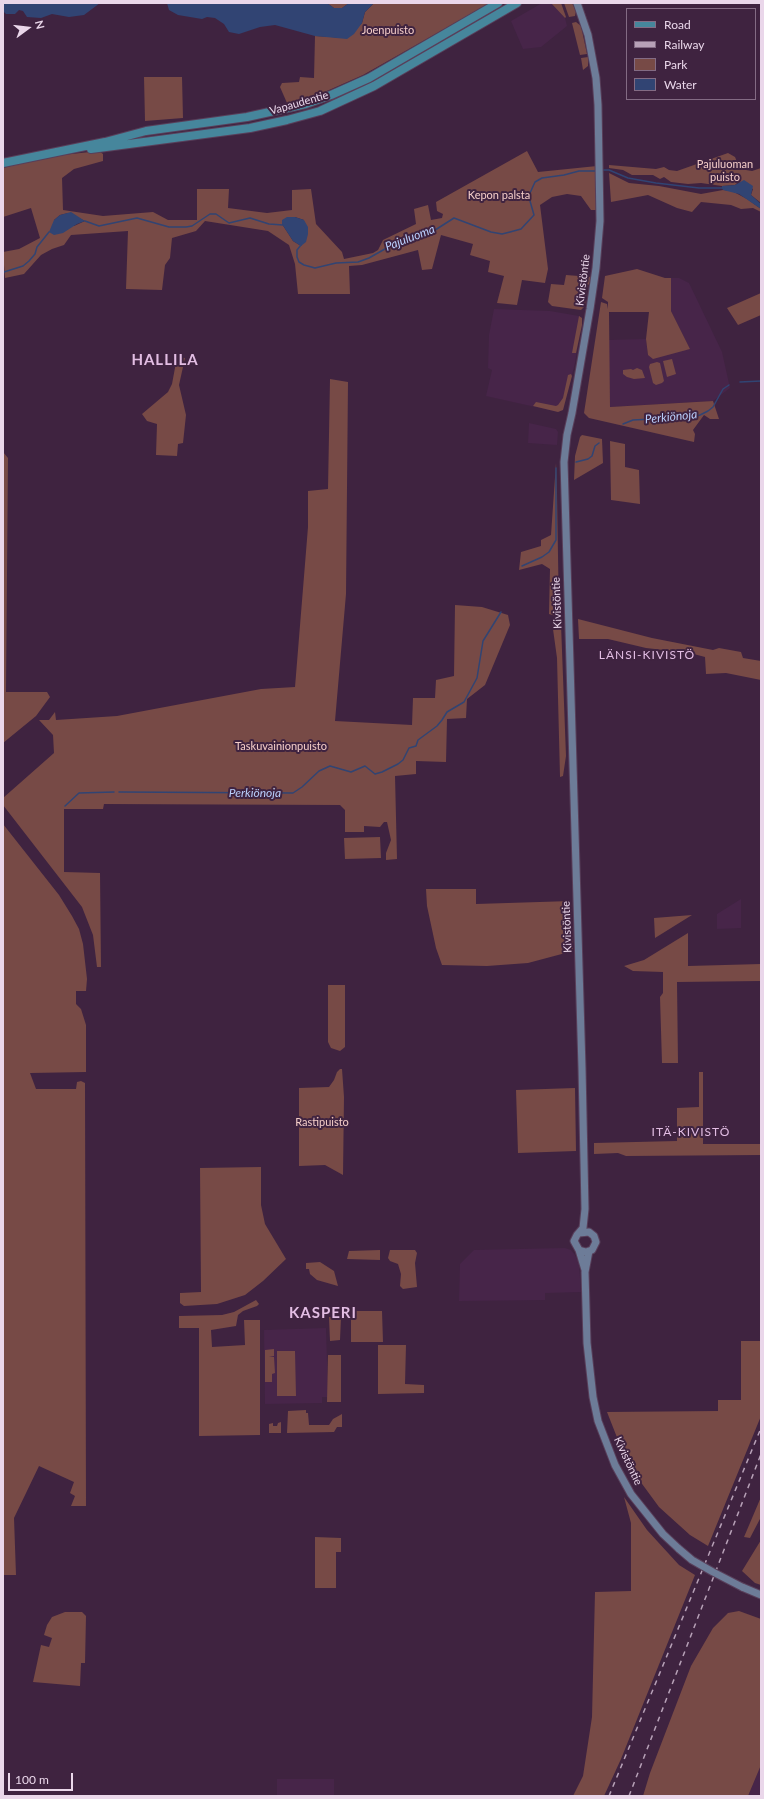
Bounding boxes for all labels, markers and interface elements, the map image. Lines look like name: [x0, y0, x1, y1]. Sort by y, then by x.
north arrow: [8, 8, 48, 48]
legend: [626, 8, 756, 100]
text: Road: [664, 17, 691, 32]
text: N: [33, 19, 47, 31]
park label: Joenpuisto: [362, 23, 414, 37]
text: Railway: [664, 37, 704, 52]
text: Park: [664, 57, 687, 72]
text: Water: [664, 77, 697, 92]
street label: Vapaudentie: [268, 88, 330, 118]
park label: Pajuluoman puisto: [697, 157, 753, 183]
park label: Kepon palsta: [468, 188, 530, 202]
water label: Pajuluoma: [383, 222, 437, 254]
street label: Kivistöntie: [573, 253, 593, 307]
district label: HALLILA: [131, 351, 199, 369]
water label: Perkiönoja: [644, 407, 698, 427]
street label: Kivistöntie: [550, 577, 564, 629]
district label: LÄNSI-KIVISTÖ: [599, 648, 695, 662]
park label: Taskuvainionpuisto: [235, 739, 327, 753]
water label: Perkiönoja: [229, 786, 281, 800]
street label: Kivistöntie: [560, 901, 574, 953]
park label: Rastipuisto: [295, 1115, 349, 1129]
district label: ITÄ-KIVISTÖ: [652, 1125, 730, 1139]
district label: KASPERI: [289, 1304, 357, 1322]
street label: Kivistöntie: [611, 1435, 645, 1487]
scale bar: [10, 1765, 75, 1791]
text: 100 m: [15, 1772, 49, 1787]

